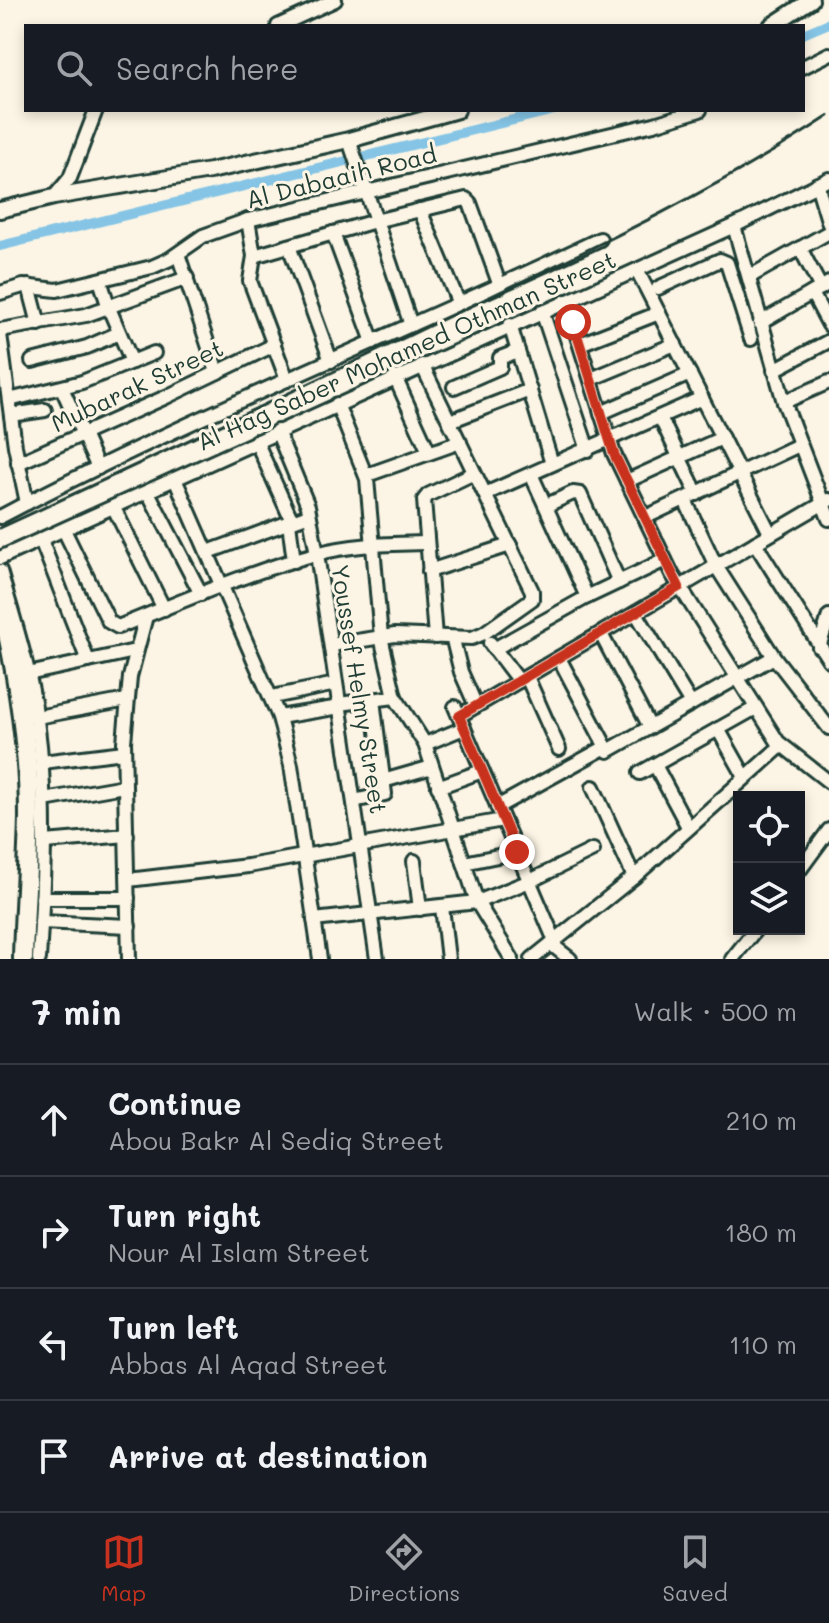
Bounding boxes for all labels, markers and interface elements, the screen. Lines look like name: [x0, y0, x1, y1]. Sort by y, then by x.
search box: [24, 24, 805, 112]
icon: search: [52, 46, 96, 90]
text: Search here: [116, 48, 299, 88]
street label: Al Dabaaih Road: [243, 137, 439, 215]
street label: Al Hag Saber Mohamed Othman Street: [192, 243, 620, 457]
route start: [555, 304, 591, 340]
street label: Mubarak Street: [46, 332, 228, 438]
street label: Youssef Helmy Street: [325, 562, 395, 816]
map controls: [733, 791, 805, 935]
button: locate: [733, 791, 805, 863]
route end: [499, 834, 535, 870]
button: layers: [733, 863, 805, 935]
text: 7 min: [32, 989, 121, 1034]
text: Walk · 500 m: [633, 994, 797, 1028]
text: Continue: [108, 1083, 241, 1123]
icon: ahead: [32, 1098, 76, 1142]
text: 210 m: [726, 1103, 797, 1137]
text: Abou Bakr Al Sediq Street: [108, 1123, 444, 1157]
text: Turn right: [108, 1195, 261, 1235]
icon: right: [32, 1210, 76, 1254]
text: 180 m: [725, 1215, 797, 1249]
text: Nour Al Islam Street: [108, 1235, 370, 1269]
text: Turn left: [108, 1307, 239, 1347]
icon: left: [32, 1322, 76, 1366]
text: 110 m: [729, 1327, 797, 1361]
text: Abbas Al Aqad Street: [108, 1347, 388, 1381]
icon: arrive: [32, 1434, 76, 1478]
text: Arrive at destination: [108, 1436, 428, 1476]
tab: Map: [101, 1530, 146, 1607]
tab: Directions: [348, 1530, 460, 1607]
tab: Saved: [663, 1530, 728, 1607]

